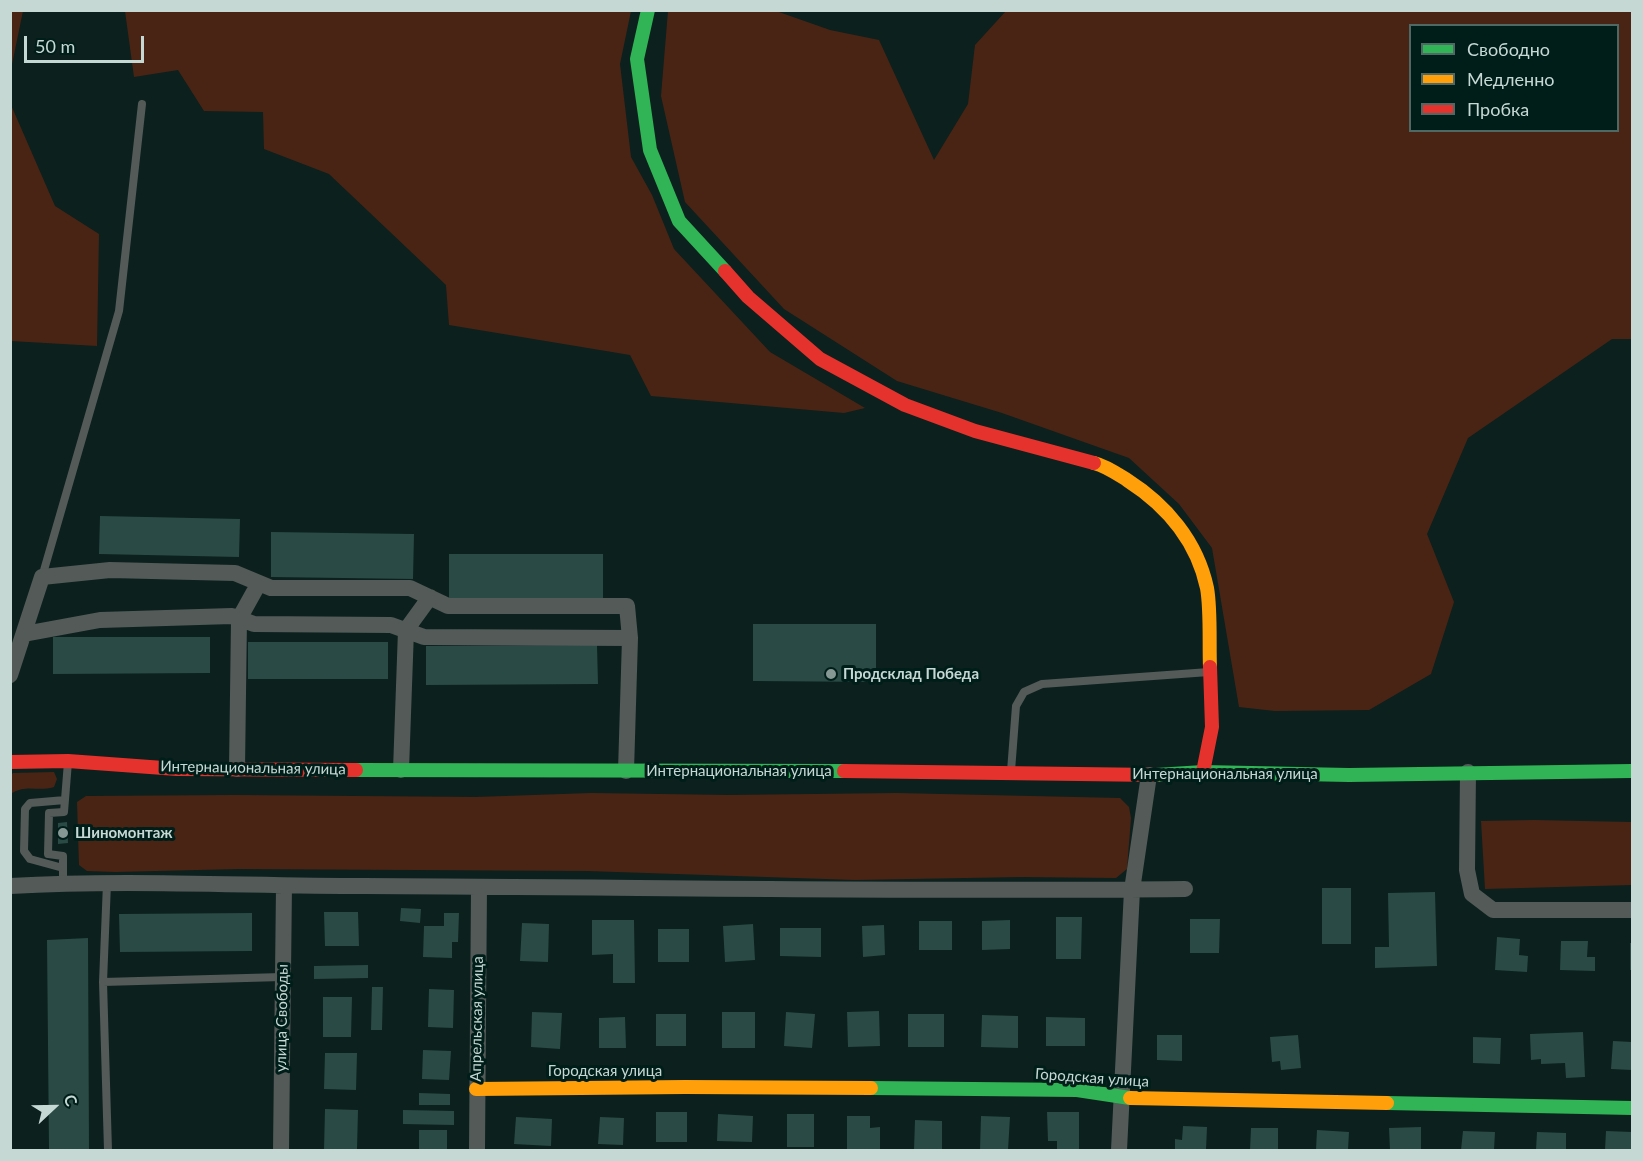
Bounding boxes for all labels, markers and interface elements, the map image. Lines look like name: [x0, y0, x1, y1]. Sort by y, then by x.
scale bar: [27, 24, 147, 62]
legend: [1409, 24, 1619, 132]
text: 50 m: [35, 35, 75, 57]
text: Свободно: [1467, 38, 1550, 60]
text: Медленно: [1467, 68, 1555, 90]
text: Пробка: [1467, 98, 1529, 120]
place label: Продсклад Победа: [843, 665, 979, 683]
marker: Продсклад Победа: [824, 667, 838, 681]
street label: Интернациональная улица: [160, 757, 346, 779]
street label: Интернациональная улица: [646, 762, 832, 780]
street label: Интернациональная улица: [1132, 765, 1318, 783]
place label: Шиномонтаж: [75, 824, 172, 842]
marker: Шиномонтаж: [56, 826, 70, 840]
street label: Апрельская улица: [467, 956, 487, 1082]
street label: улица Свободы: [272, 964, 292, 1072]
street label: Городская улица: [548, 1062, 662, 1080]
street label: Городская улица: [1034, 1065, 1150, 1091]
north arrow: [24, 1077, 84, 1137]
text: С: [60, 1092, 82, 1109]

